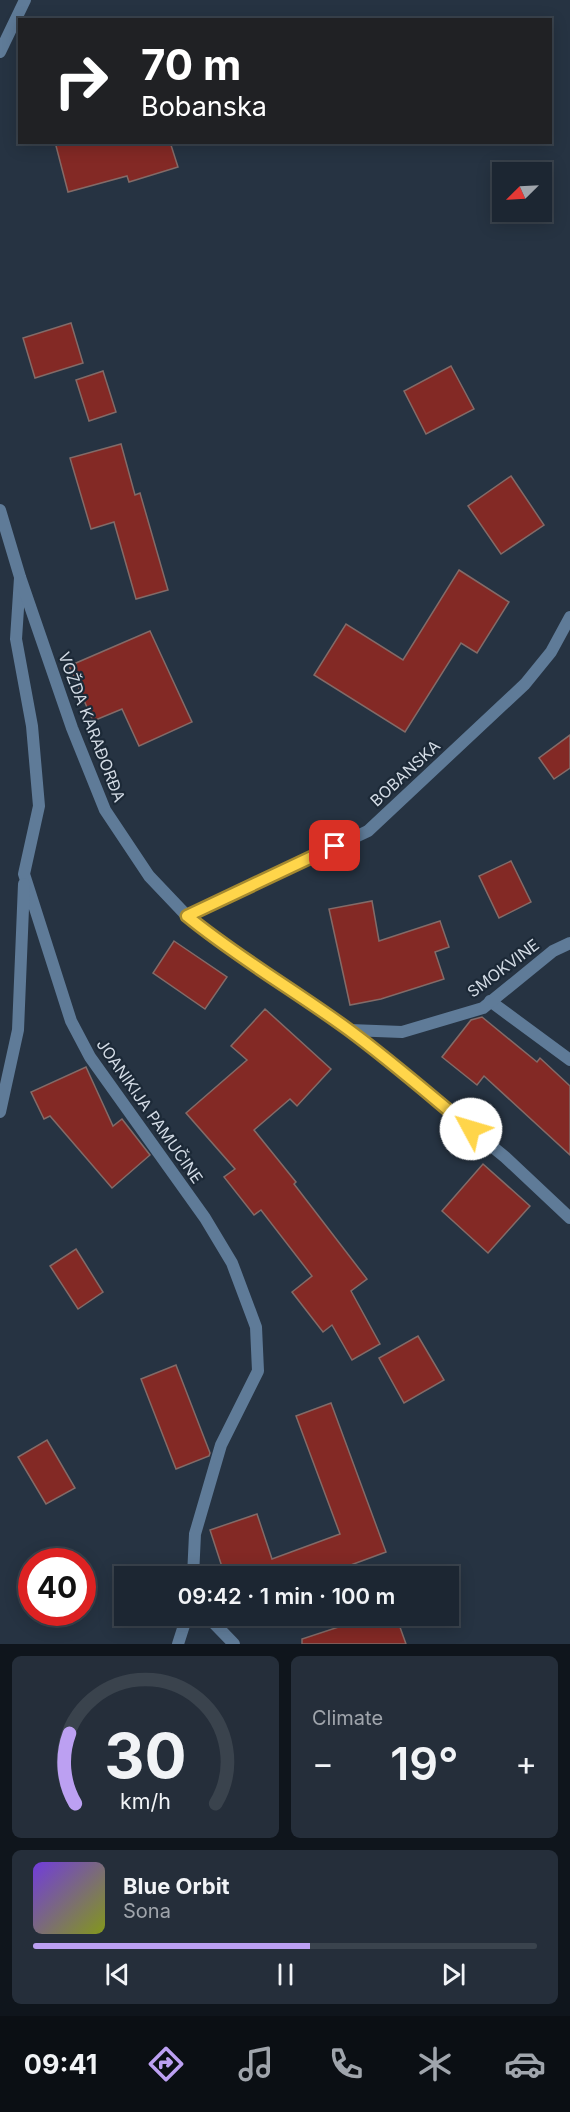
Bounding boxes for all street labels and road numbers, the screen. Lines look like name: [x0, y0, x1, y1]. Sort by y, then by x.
street label: VOŽDA KARAĐORĐA: [54, 649, 130, 805]
street label: BOBANSKA: [366, 736, 444, 810]
street label: SMOKVINE: [463, 935, 543, 1001]
street label: JOANIKIJA PAMUČINE: [93, 1035, 207, 1187]

